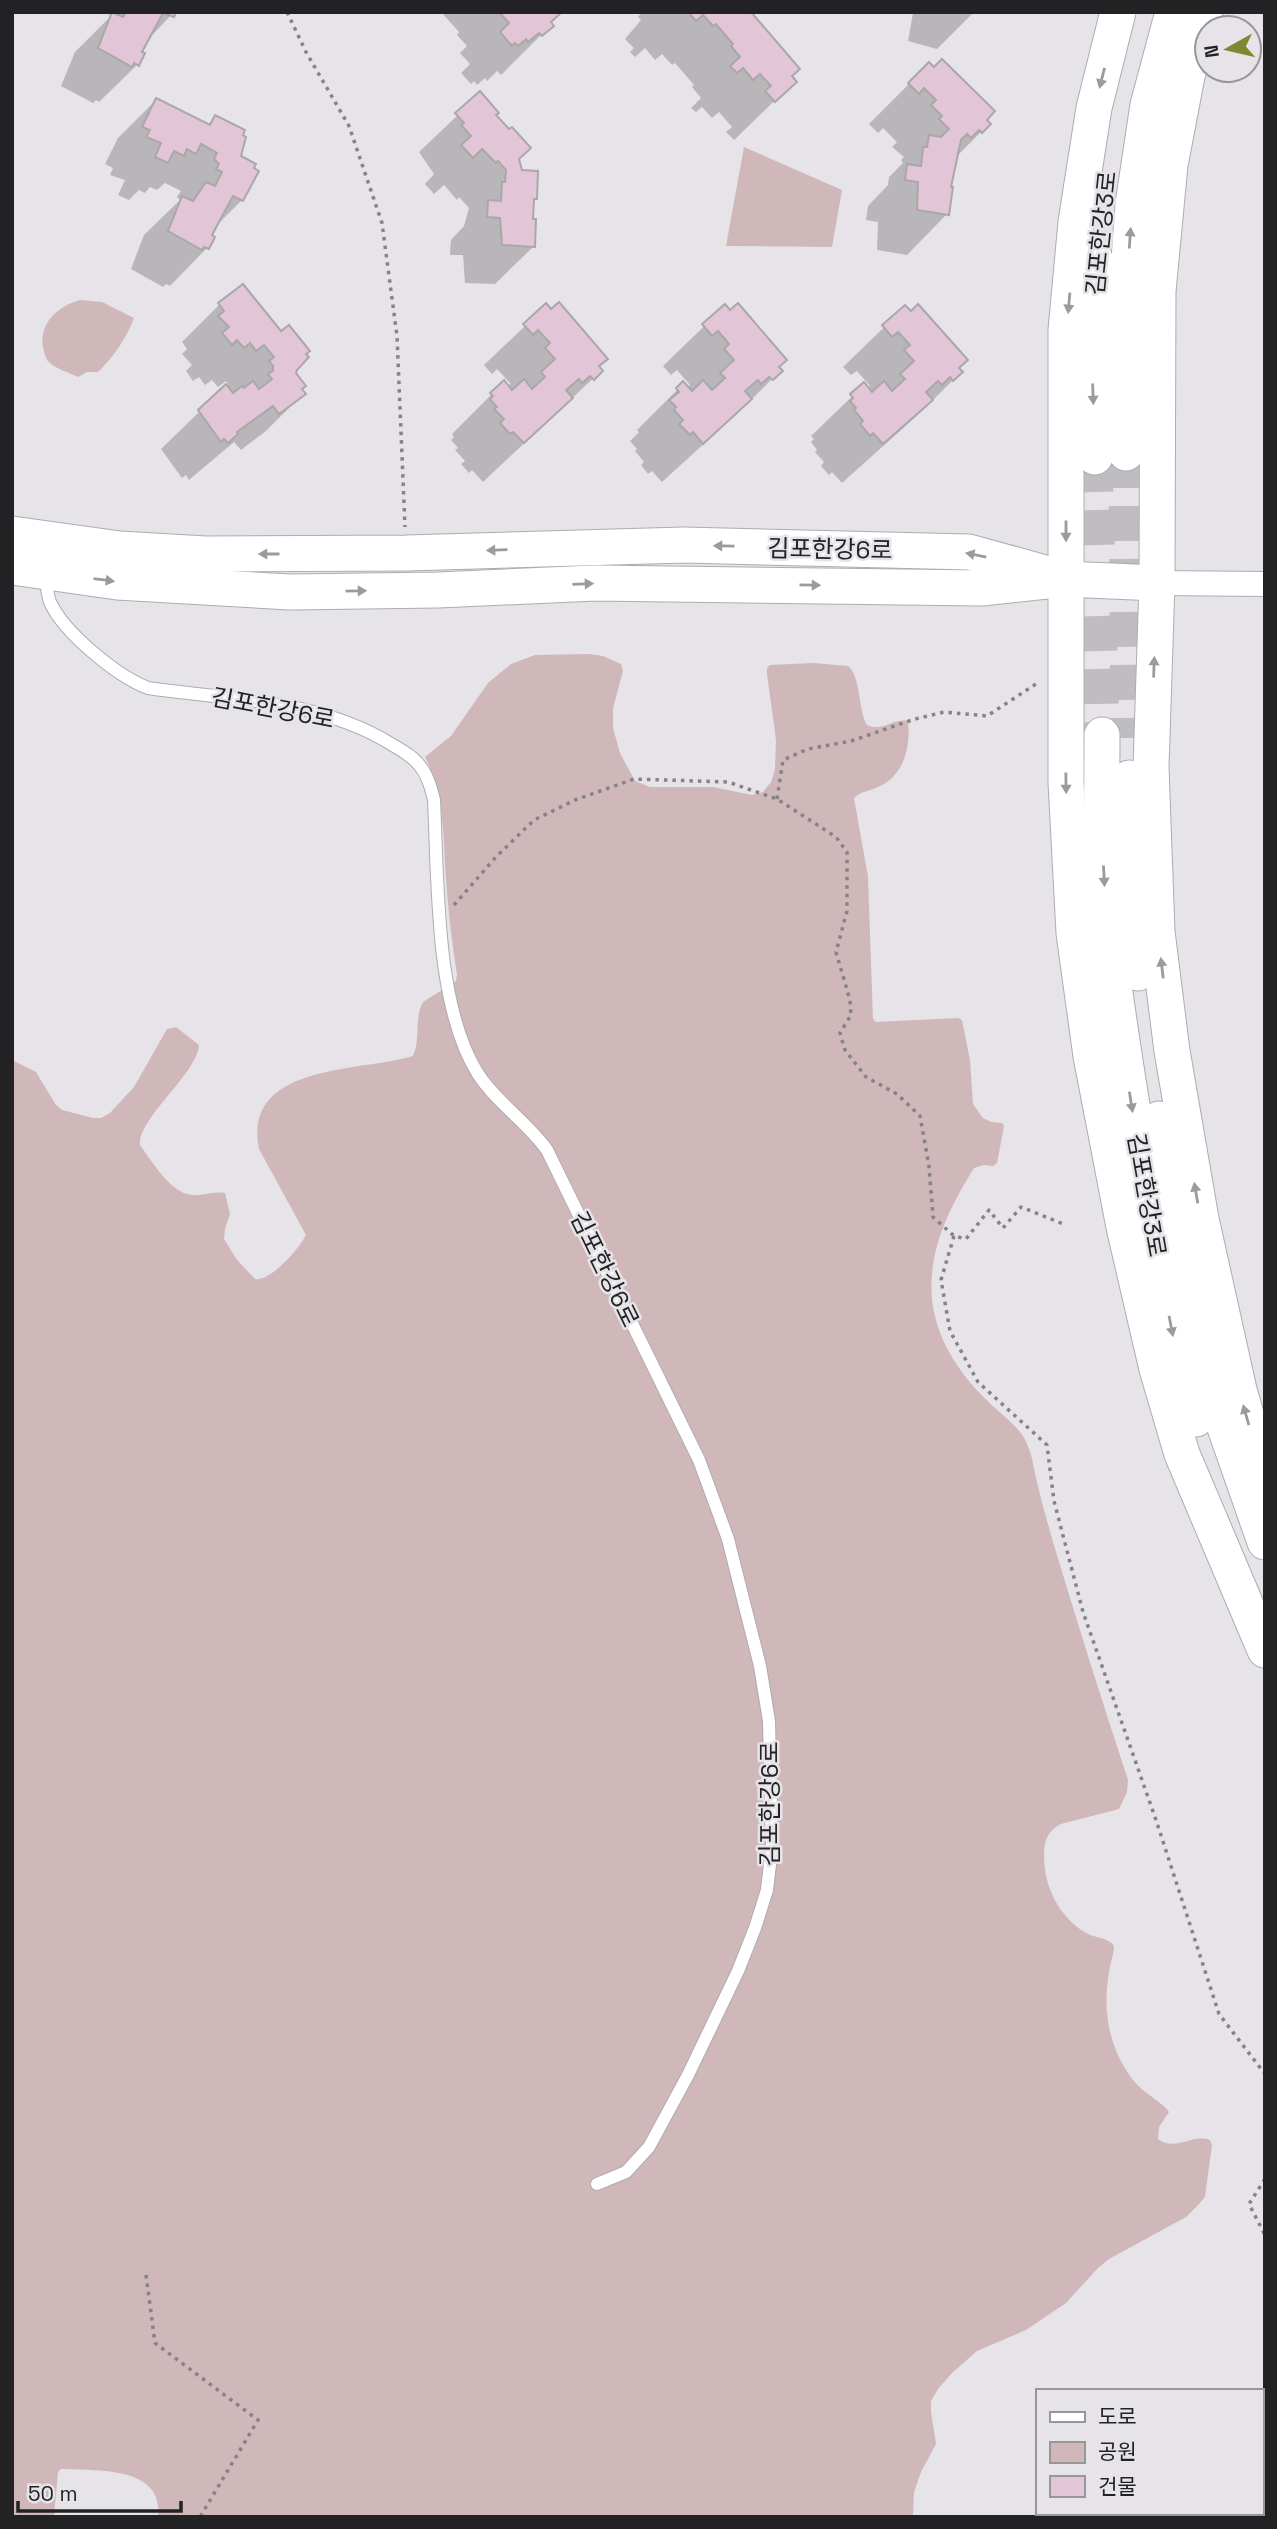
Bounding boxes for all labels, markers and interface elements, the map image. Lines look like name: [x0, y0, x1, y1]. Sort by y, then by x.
north arrow: [1193, 14, 1263, 84]
text: N: [1198, 43, 1225, 59]
one-way arrow: [1096, 68, 1107, 90]
street label: 김포한강3로: [1079, 169, 1123, 297]
one-way arrow: [1125, 227, 1136, 249]
one-way arrow: [1063, 292, 1074, 314]
one-way arrow: [1088, 383, 1099, 405]
one-way arrow: [1060, 520, 1072, 542]
street label: 김포한강6로: [767, 532, 893, 566]
one-way arrow: [713, 540, 735, 552]
one-way arrow: [485, 544, 507, 555]
one-way arrow: [258, 548, 280, 560]
one-way arrow: [965, 549, 987, 560]
one-way arrow: [93, 575, 115, 586]
one-way arrow: [572, 578, 594, 589]
one-way arrow: [800, 579, 822, 591]
one-way arrow: [345, 585, 367, 597]
one-way arrow: [1149, 656, 1160, 678]
street label: 김포한강6로: [209, 681, 337, 735]
one-way arrow: [1060, 772, 1072, 794]
one-way arrow: [1099, 865, 1110, 887]
one-way arrow: [1156, 957, 1167, 979]
one-way arrow: [1126, 1091, 1137, 1113]
street label: 김포한강3로: [1121, 1131, 1173, 1259]
one-way arrow: [1191, 1182, 1202, 1204]
street label: 김포한강6로: [564, 1206, 646, 1332]
one-way arrow: [1166, 1315, 1177, 1337]
one-way arrow: [1240, 1404, 1250, 1425]
street label: 김포한강6로: [754, 1741, 785, 1867]
legend: [1036, 2389, 1263, 2515]
text: 도로: [1098, 2403, 1137, 2430]
text: 공원: [1098, 2438, 1137, 2465]
scale bar: [18, 2470, 180, 2514]
text: 건물: [1098, 2473, 1137, 2500]
text: 50 m: [28, 2480, 78, 2507]

